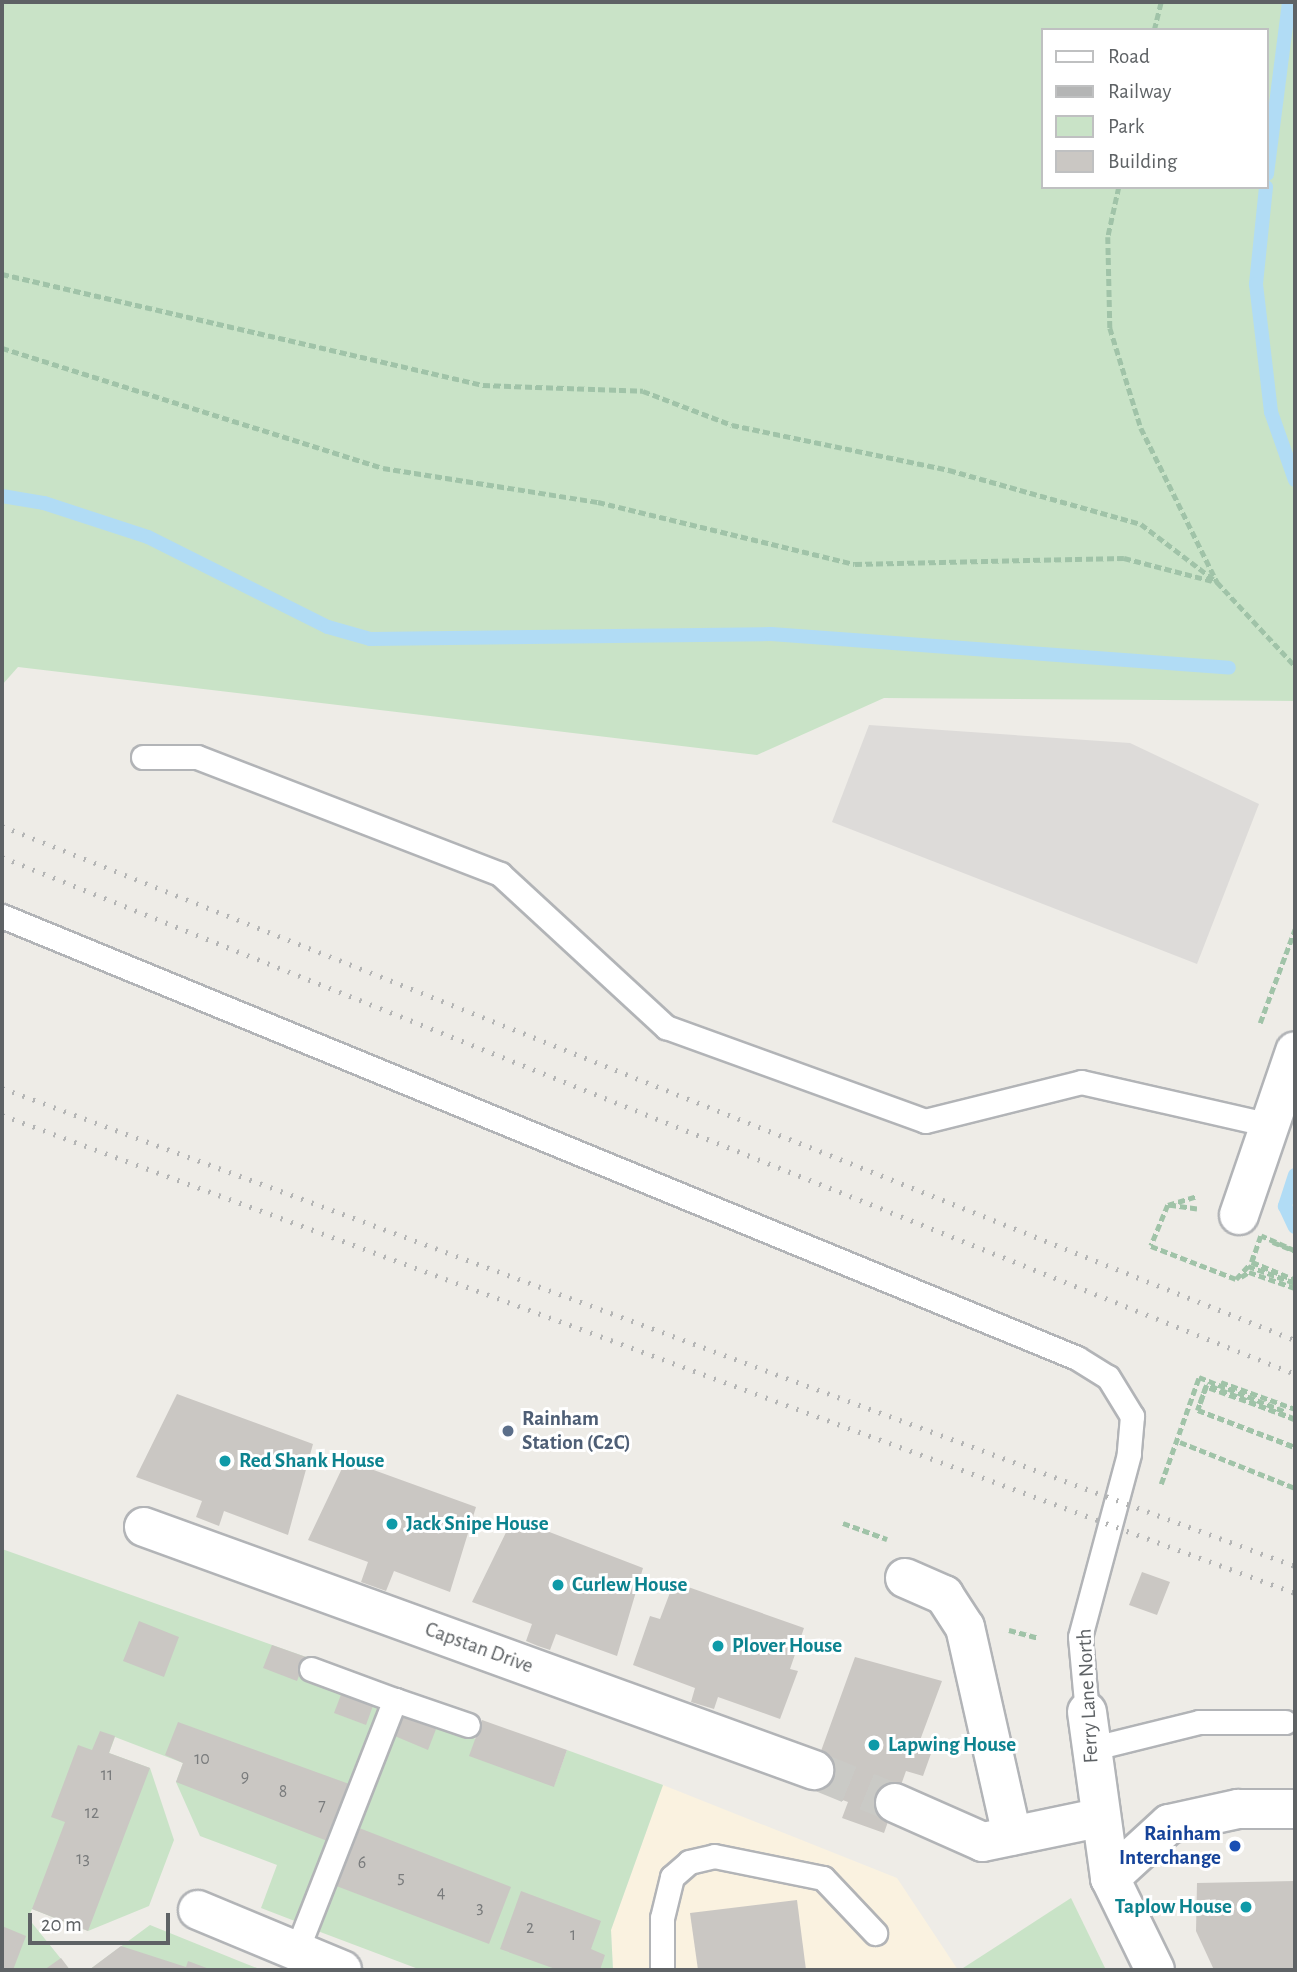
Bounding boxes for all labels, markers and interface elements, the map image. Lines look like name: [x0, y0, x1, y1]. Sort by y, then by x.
legend: [1042, 28, 1269, 189]
text: Road: [1108, 46, 1150, 67]
text: Railway: [1108, 81, 1171, 102]
text: Park: [1108, 116, 1144, 137]
text: Building: [1108, 151, 1177, 172]
place label: Rainham Station (C2C): [522, 1406, 631, 1456]
marker: Rainham Station (C2C): [500, 1423, 516, 1439]
place label: Red Shank House: [239, 1448, 385, 1474]
marker: Red Shank House: [217, 1453, 233, 1469]
place label: Jack Snipe House: [406, 1511, 549, 1537]
marker: Jack Snipe House: [384, 1516, 400, 1532]
place label: Curlew House: [572, 1572, 687, 1598]
marker: Curlew House: [550, 1577, 566, 1593]
street label: Capstan Drive: [421, 1617, 537, 1679]
street label: Ferry Lane North: [1072, 1628, 1104, 1764]
place label: Plover House: [732, 1633, 842, 1659]
marker: Plover House: [710, 1638, 726, 1654]
place label: Lapwing House: [888, 1732, 1016, 1758]
marker: Lapwing House: [866, 1737, 882, 1753]
house number: 10: [194, 1748, 210, 1770]
house number: 11: [101, 1764, 113, 1786]
house number: 9: [241, 1766, 249, 1788]
house number: 8: [279, 1781, 287, 1803]
house number: 7: [318, 1795, 326, 1817]
house number: 12: [85, 1802, 99, 1824]
place label: Rainham Interchange: [1119, 1821, 1221, 1871]
marker: Rainham Interchange: [1227, 1838, 1243, 1854]
house number: 13: [76, 1848, 90, 1870]
house number: 6: [358, 1852, 366, 1874]
house number: 5: [397, 1867, 405, 1889]
house number: 4: [437, 1882, 445, 1904]
place label: Taplow House: [1115, 1894, 1232, 1920]
house number: 3: [476, 1897, 484, 1919]
scale bar: [32, 1898, 173, 1942]
marker: Taplow House: [1238, 1899, 1254, 1915]
text: 20 m: [41, 1914, 82, 1935]
house number: 2: [526, 1917, 534, 1939]
house number: 1: [570, 1924, 576, 1946]

